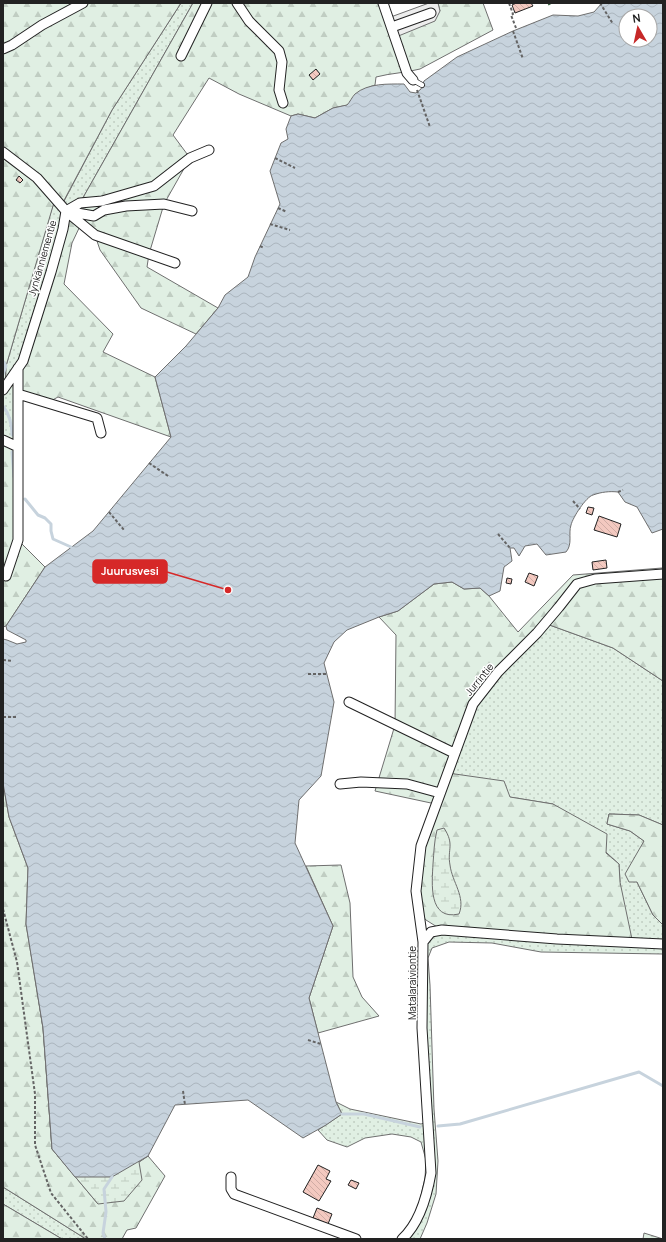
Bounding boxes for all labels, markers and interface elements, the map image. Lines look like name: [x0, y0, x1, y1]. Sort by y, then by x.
north arrow: [618, 8, 658, 48]
text: N: [631, 10, 642, 26]
street label: Jynkänniementie: [24, 218, 60, 298]
callout: Juurusvesi: [93, 560, 167, 583]
text: Juurusvesi: [101, 563, 159, 578]
street label: Jurrintie: [462, 660, 497, 698]
street label: Matalaraiviontie: [405, 946, 419, 1020]

